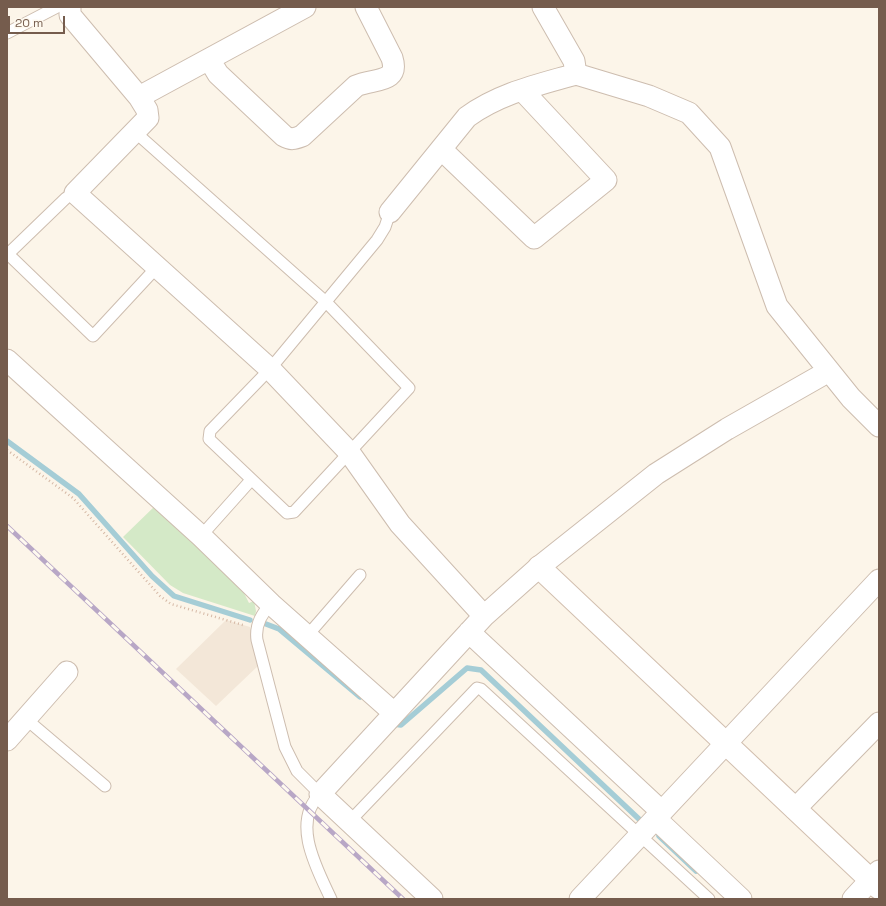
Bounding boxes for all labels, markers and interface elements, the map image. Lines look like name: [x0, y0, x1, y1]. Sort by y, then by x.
scale bar: [10, 8, 67, 34]
text: 20 m: [15, 15, 43, 31]

